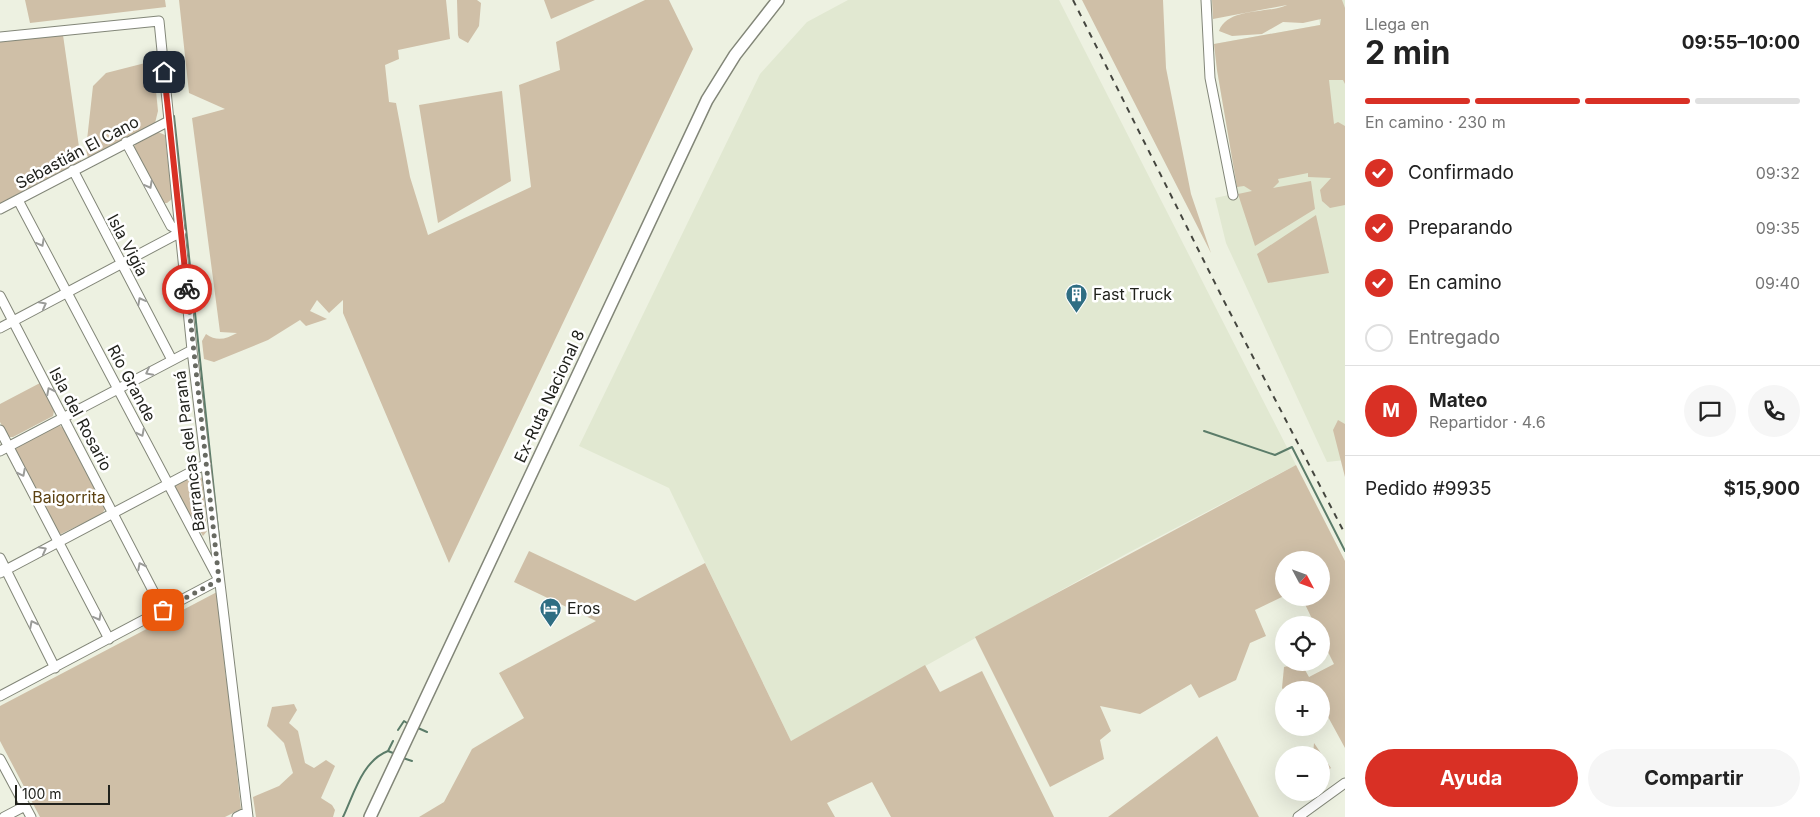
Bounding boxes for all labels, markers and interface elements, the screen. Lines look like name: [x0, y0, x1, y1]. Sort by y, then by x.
text: Llega en: [1365, 14, 1429, 34]
text: 09:55–10:00: [1682, 31, 1800, 54]
text: 2 min: [1365, 33, 1451, 72]
pin: [143, 51, 185, 93]
icon: home: [150, 58, 178, 86]
street label: Sebastián El Cano: [12, 111, 142, 193]
text: En camino · 230 m: [1365, 112, 1506, 132]
icon: check: [1365, 159, 1393, 187]
text: Confirmado: [1408, 161, 1514, 184]
text: 09:32: [1756, 163, 1800, 183]
one-way arrow: [143, 180, 153, 189]
street label: Isla Vigía: [103, 210, 153, 280]
icon: check: [1365, 214, 1393, 242]
text: Preparando: [1408, 216, 1513, 239]
text: 09:35: [1756, 218, 1800, 238]
one-way arrow: [35, 238, 45, 247]
courier: [162, 264, 212, 314]
icon: check: [1365, 269, 1393, 297]
text: En camino: [1408, 271, 1502, 294]
text: 09:40: [1755, 273, 1800, 293]
icon: bike: [173, 275, 201, 303]
building icon: Fast Truck: [1065, 282, 1089, 313]
place label: Fast Truck: [1093, 284, 1172, 304]
one-way arrow: [137, 297, 147, 306]
one-way arrow: [38, 301, 47, 311]
street label: Ex-Ruta Nacional 8: [509, 326, 589, 466]
text: Entregado: [1408, 326, 1500, 349]
street label: Río Grande: [104, 341, 160, 425]
street label: Isla del Rosario: [45, 364, 117, 474]
one-way arrow: [145, 366, 154, 376]
street label: Barrancas del Paraná: [169, 370, 209, 532]
button: chat: [1684, 385, 1736, 437]
button: phone: [1748, 385, 1800, 437]
one-way arrow: [46, 388, 56, 397]
text: Mateo: [1429, 389, 1487, 412]
text: M: [1382, 399, 1400, 422]
text: Repartidor · 4.6: [1429, 412, 1546, 432]
one-way arrow: [135, 428, 145, 437]
one-way arrow: [16, 468, 26, 477]
text: Pedido #9935: [1365, 477, 1492, 500]
text: $15,900: [1724, 477, 1800, 500]
park label: Baigorrita: [32, 487, 106, 507]
one-way arrow: [38, 546, 47, 556]
north arrow: [1275, 551, 1330, 606]
map controls: [1275, 551, 1330, 801]
one-way arrow: [137, 563, 147, 572]
pin: [142, 589, 184, 631]
icon: bag: [149, 596, 177, 624]
hotel icon: Eros: [539, 596, 563, 627]
place label: Eros: [567, 598, 600, 618]
one-way arrow: [92, 612, 102, 621]
button: locate: [1275, 616, 1330, 671]
one-way arrow: [29, 620, 40, 629]
button: +: [1275, 681, 1330, 736]
button: −: [1275, 746, 1330, 801]
button: Ayuda: [1365, 749, 1578, 807]
button: Compartir: [1588, 749, 1800, 807]
scale bar: [15, 782, 110, 805]
text: 100 m: [22, 785, 62, 802]

